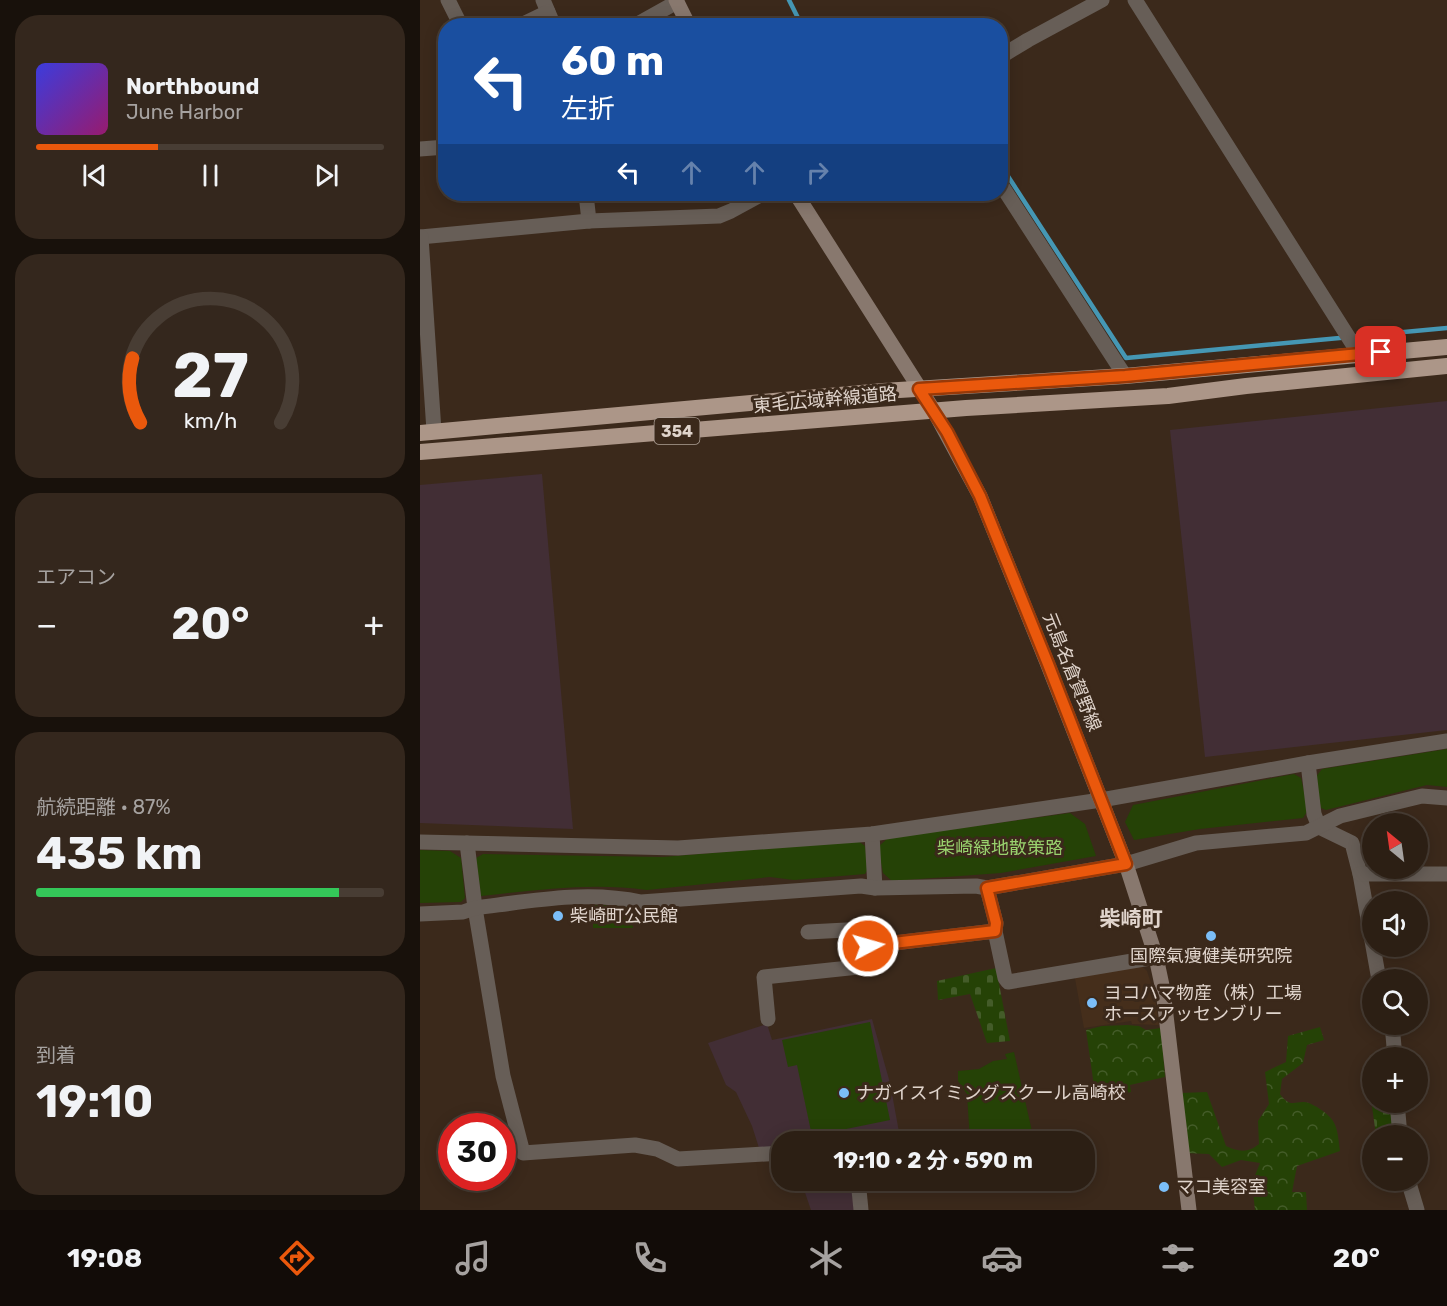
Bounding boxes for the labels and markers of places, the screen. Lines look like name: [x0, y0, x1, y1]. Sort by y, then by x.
pin: [1355, 326, 1406, 377]
place label: 柴崎町公民館: [570, 905, 678, 927]
marker: 柴崎町公民館: [551, 909, 565, 923]
marker: 国際氣痩健美研究院: [1204, 929, 1218, 943]
place label: 国際氣痩健美研究院: [1130, 945, 1292, 967]
place label: ヨコハマ物産（株）工場 ホースアッセンブリー: [1104, 982, 1302, 1025]
marker: ヨコハマ物産（株）工場 ホースアッセンブリー: [1085, 996, 1099, 1010]
place label: ナガイスイミングスクール高崎校: [856, 1082, 1125, 1104]
marker: ナガイスイミングスクール高崎校: [837, 1086, 851, 1100]
place label: マコ美容室: [1176, 1176, 1266, 1198]
marker: マコ美容室: [1157, 1180, 1171, 1194]

